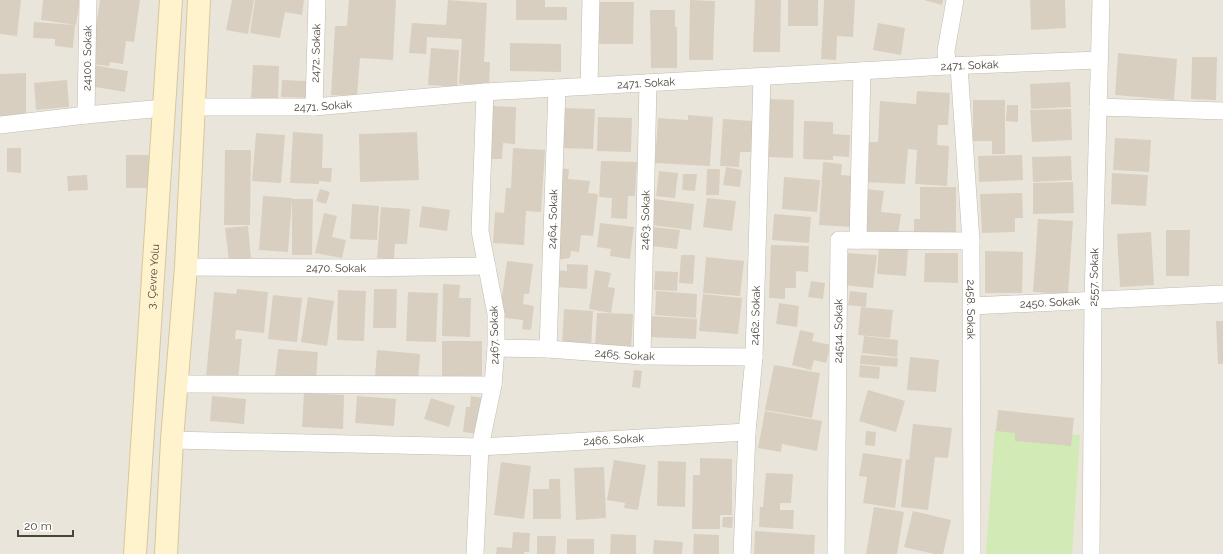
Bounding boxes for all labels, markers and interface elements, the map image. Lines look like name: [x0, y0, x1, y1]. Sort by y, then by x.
street label: 2472. Sokak: [309, 23, 323, 83]
street label: 24100. Sokak: [80, 25, 95, 91]
street label: 2471. Sokak: [940, 58, 999, 73]
street label: 2471. Sokak: [617, 75, 676, 92]
street label: 2471. Sokak: [294, 98, 353, 114]
street label: 2464. Sokak: [545, 189, 561, 249]
street label: 2463. Sokak: [638, 190, 653, 250]
street label: 3. Çevre Yolu: [145, 244, 162, 310]
street label: 2557. Sokak: [1087, 247, 1101, 306]
street label: 2470. Sokak: [306, 262, 366, 275]
street label: 2458. Sokak: [964, 280, 977, 340]
street label: 2462. Sokak: [748, 285, 763, 346]
street label: 2450. Sokak: [1020, 295, 1081, 311]
street label: 24514. Sokak: [832, 299, 845, 363]
street label: 2467. Sokak: [487, 305, 502, 365]
street label: 2465. Sokak: [594, 346, 655, 363]
street label: 2466. Sokak: [583, 432, 645, 448]
scale bar: [18, 512, 73, 538]
text: 20 m: [24, 519, 52, 533]

